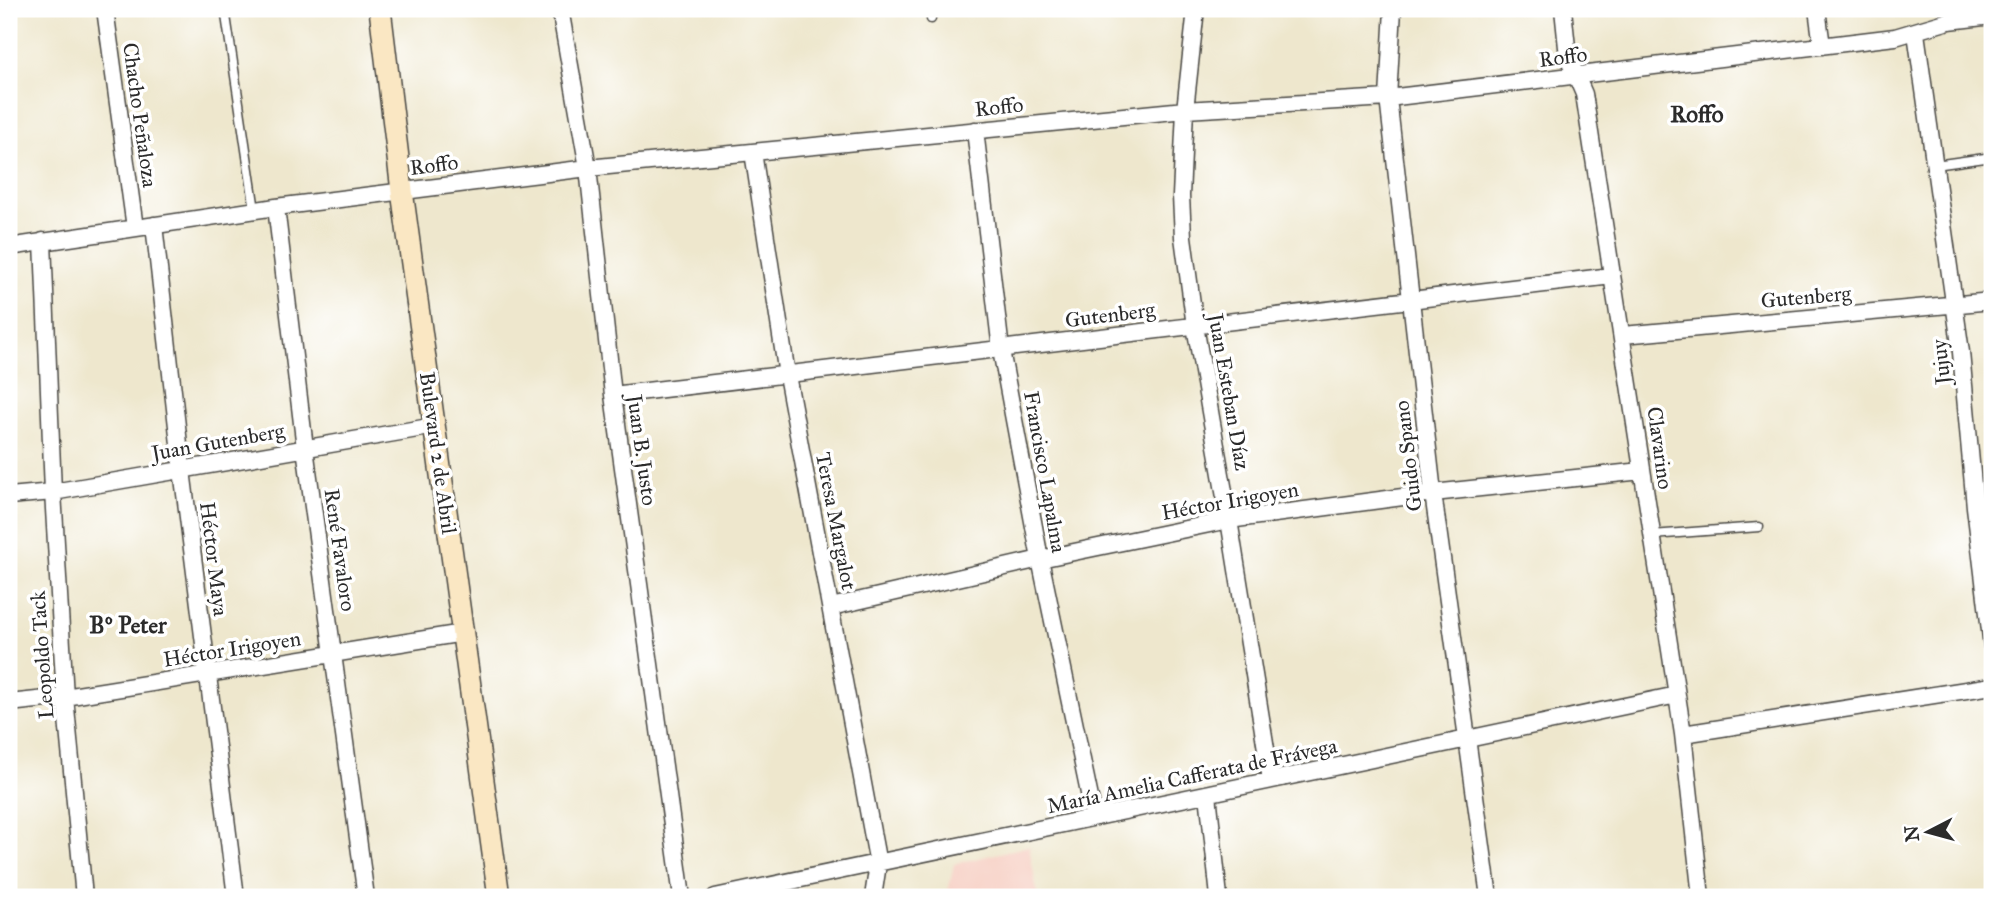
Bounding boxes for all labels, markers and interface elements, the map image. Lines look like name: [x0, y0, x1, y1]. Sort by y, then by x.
street label: Chacho Peñaloza: [117, 41, 163, 189]
street label: Roffo: [1537, 41, 1589, 73]
street label: Roffo: [973, 92, 1025, 122]
district label: Roffo: [1670, 100, 1724, 128]
street label: Roffo: [408, 149, 460, 181]
street label: Gutenberg: [1760, 280, 1852, 314]
street label: Gutenberg: [1063, 297, 1157, 333]
street label: Juan Esteban Díaz: [1202, 310, 1256, 473]
street label: Jujuy: [1926, 337, 1957, 388]
street label: Bulevard 2 de Abril: [414, 370, 462, 536]
street label: Francisco Lapalma: [1018, 389, 1072, 555]
street label: Juan B. Justo: [621, 391, 663, 507]
street label: Guido Spano: [1388, 399, 1428, 513]
street label: Clavarino: [1641, 405, 1679, 491]
street label: Juan Gutenberg: [147, 417, 287, 467]
street label: Teresa Margalot: [810, 450, 862, 593]
street label: Héctor Irigoyen: [1159, 476, 1301, 526]
street label: René Favaloro: [319, 487, 362, 613]
street label: Héctor Maya: [194, 500, 234, 618]
street label: Leopoldo Tack: [25, 590, 59, 720]
district label: Bº Peter: [89, 611, 167, 639]
street label: Héctor Irigoyen: [161, 625, 303, 673]
street label: María Amelia Cafferata de Frávega: [1045, 733, 1339, 819]
north arrow: [1892, 797, 1962, 867]
text: N: [1899, 825, 1924, 843]

